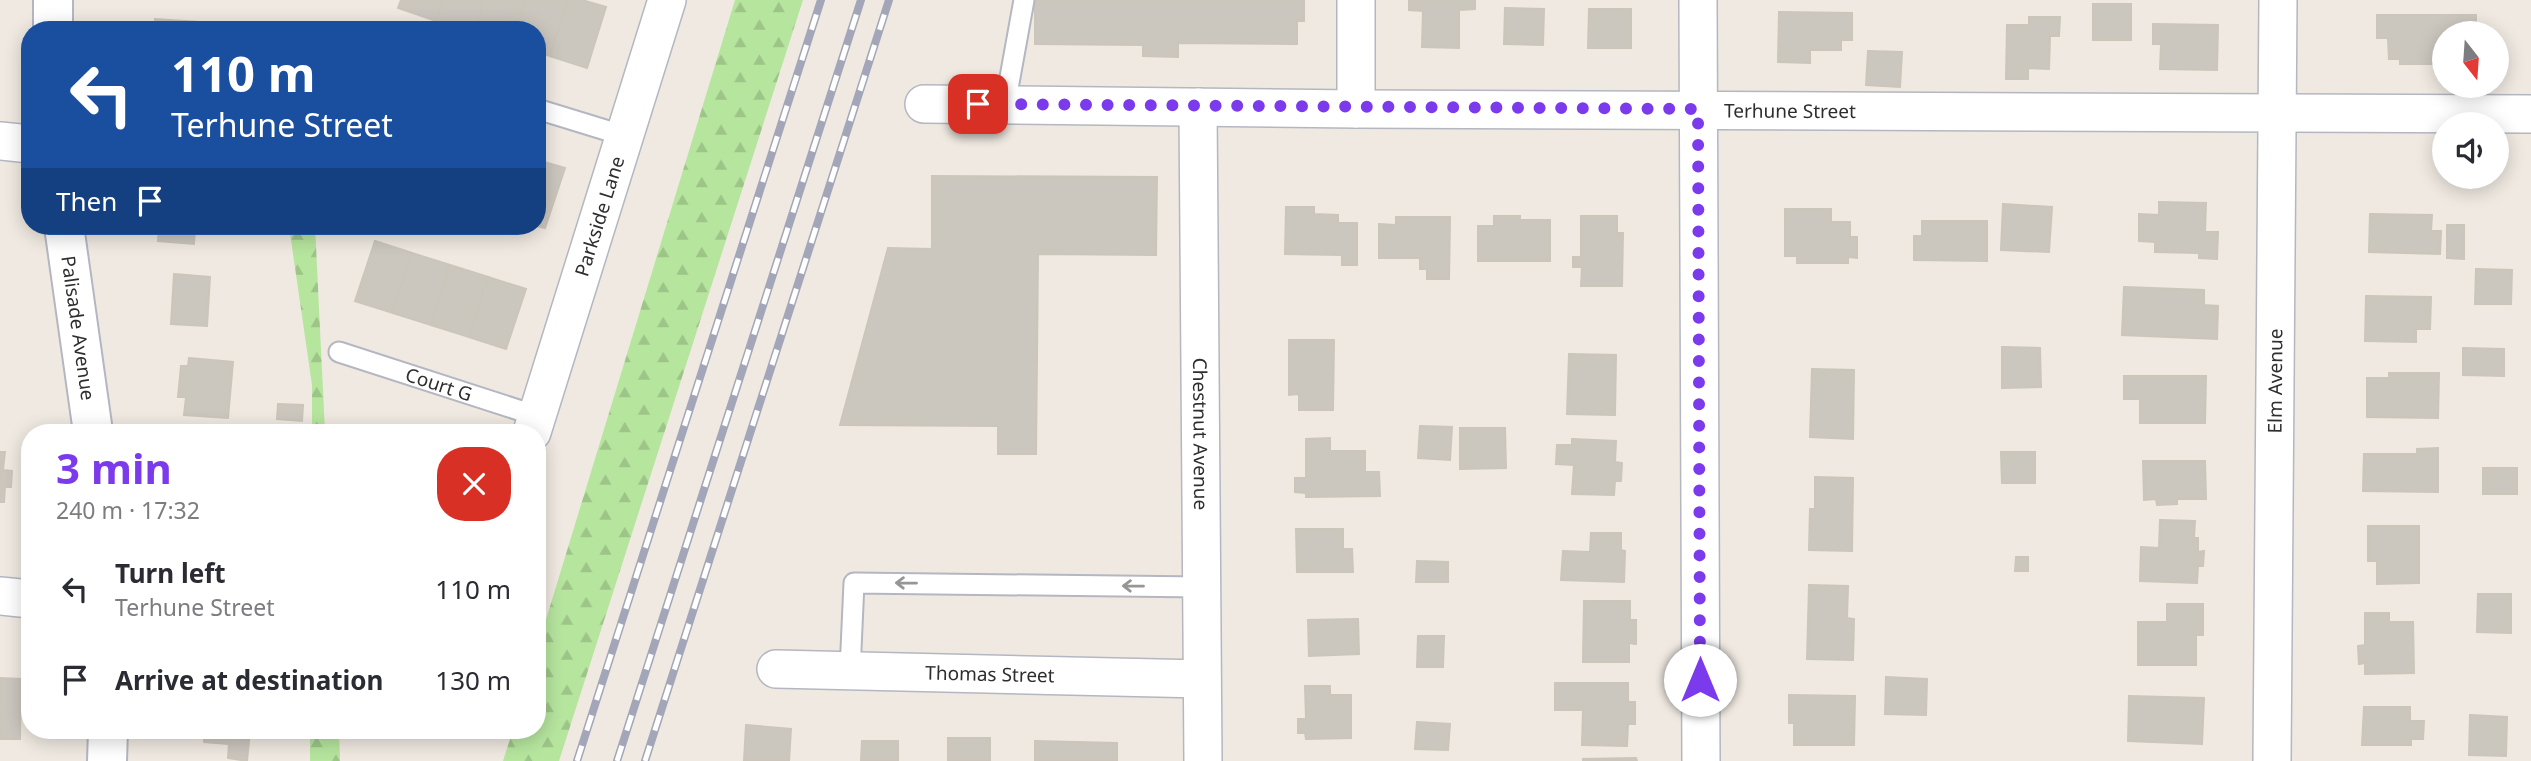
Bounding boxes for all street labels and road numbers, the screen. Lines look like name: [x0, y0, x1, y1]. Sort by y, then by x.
street label: Terhune Street: [1724, 98, 1856, 124]
street label: Parkside Lane: [568, 153, 630, 280]
street label: Palisade Avenue: [55, 254, 101, 402]
street label: Elm Avenue: [2262, 328, 2288, 434]
street label: Chestnut Avenue: [1187, 358, 1214, 510]
street label: Court G: [402, 361, 476, 407]
street label: Thomas Street: [925, 660, 1055, 689]

